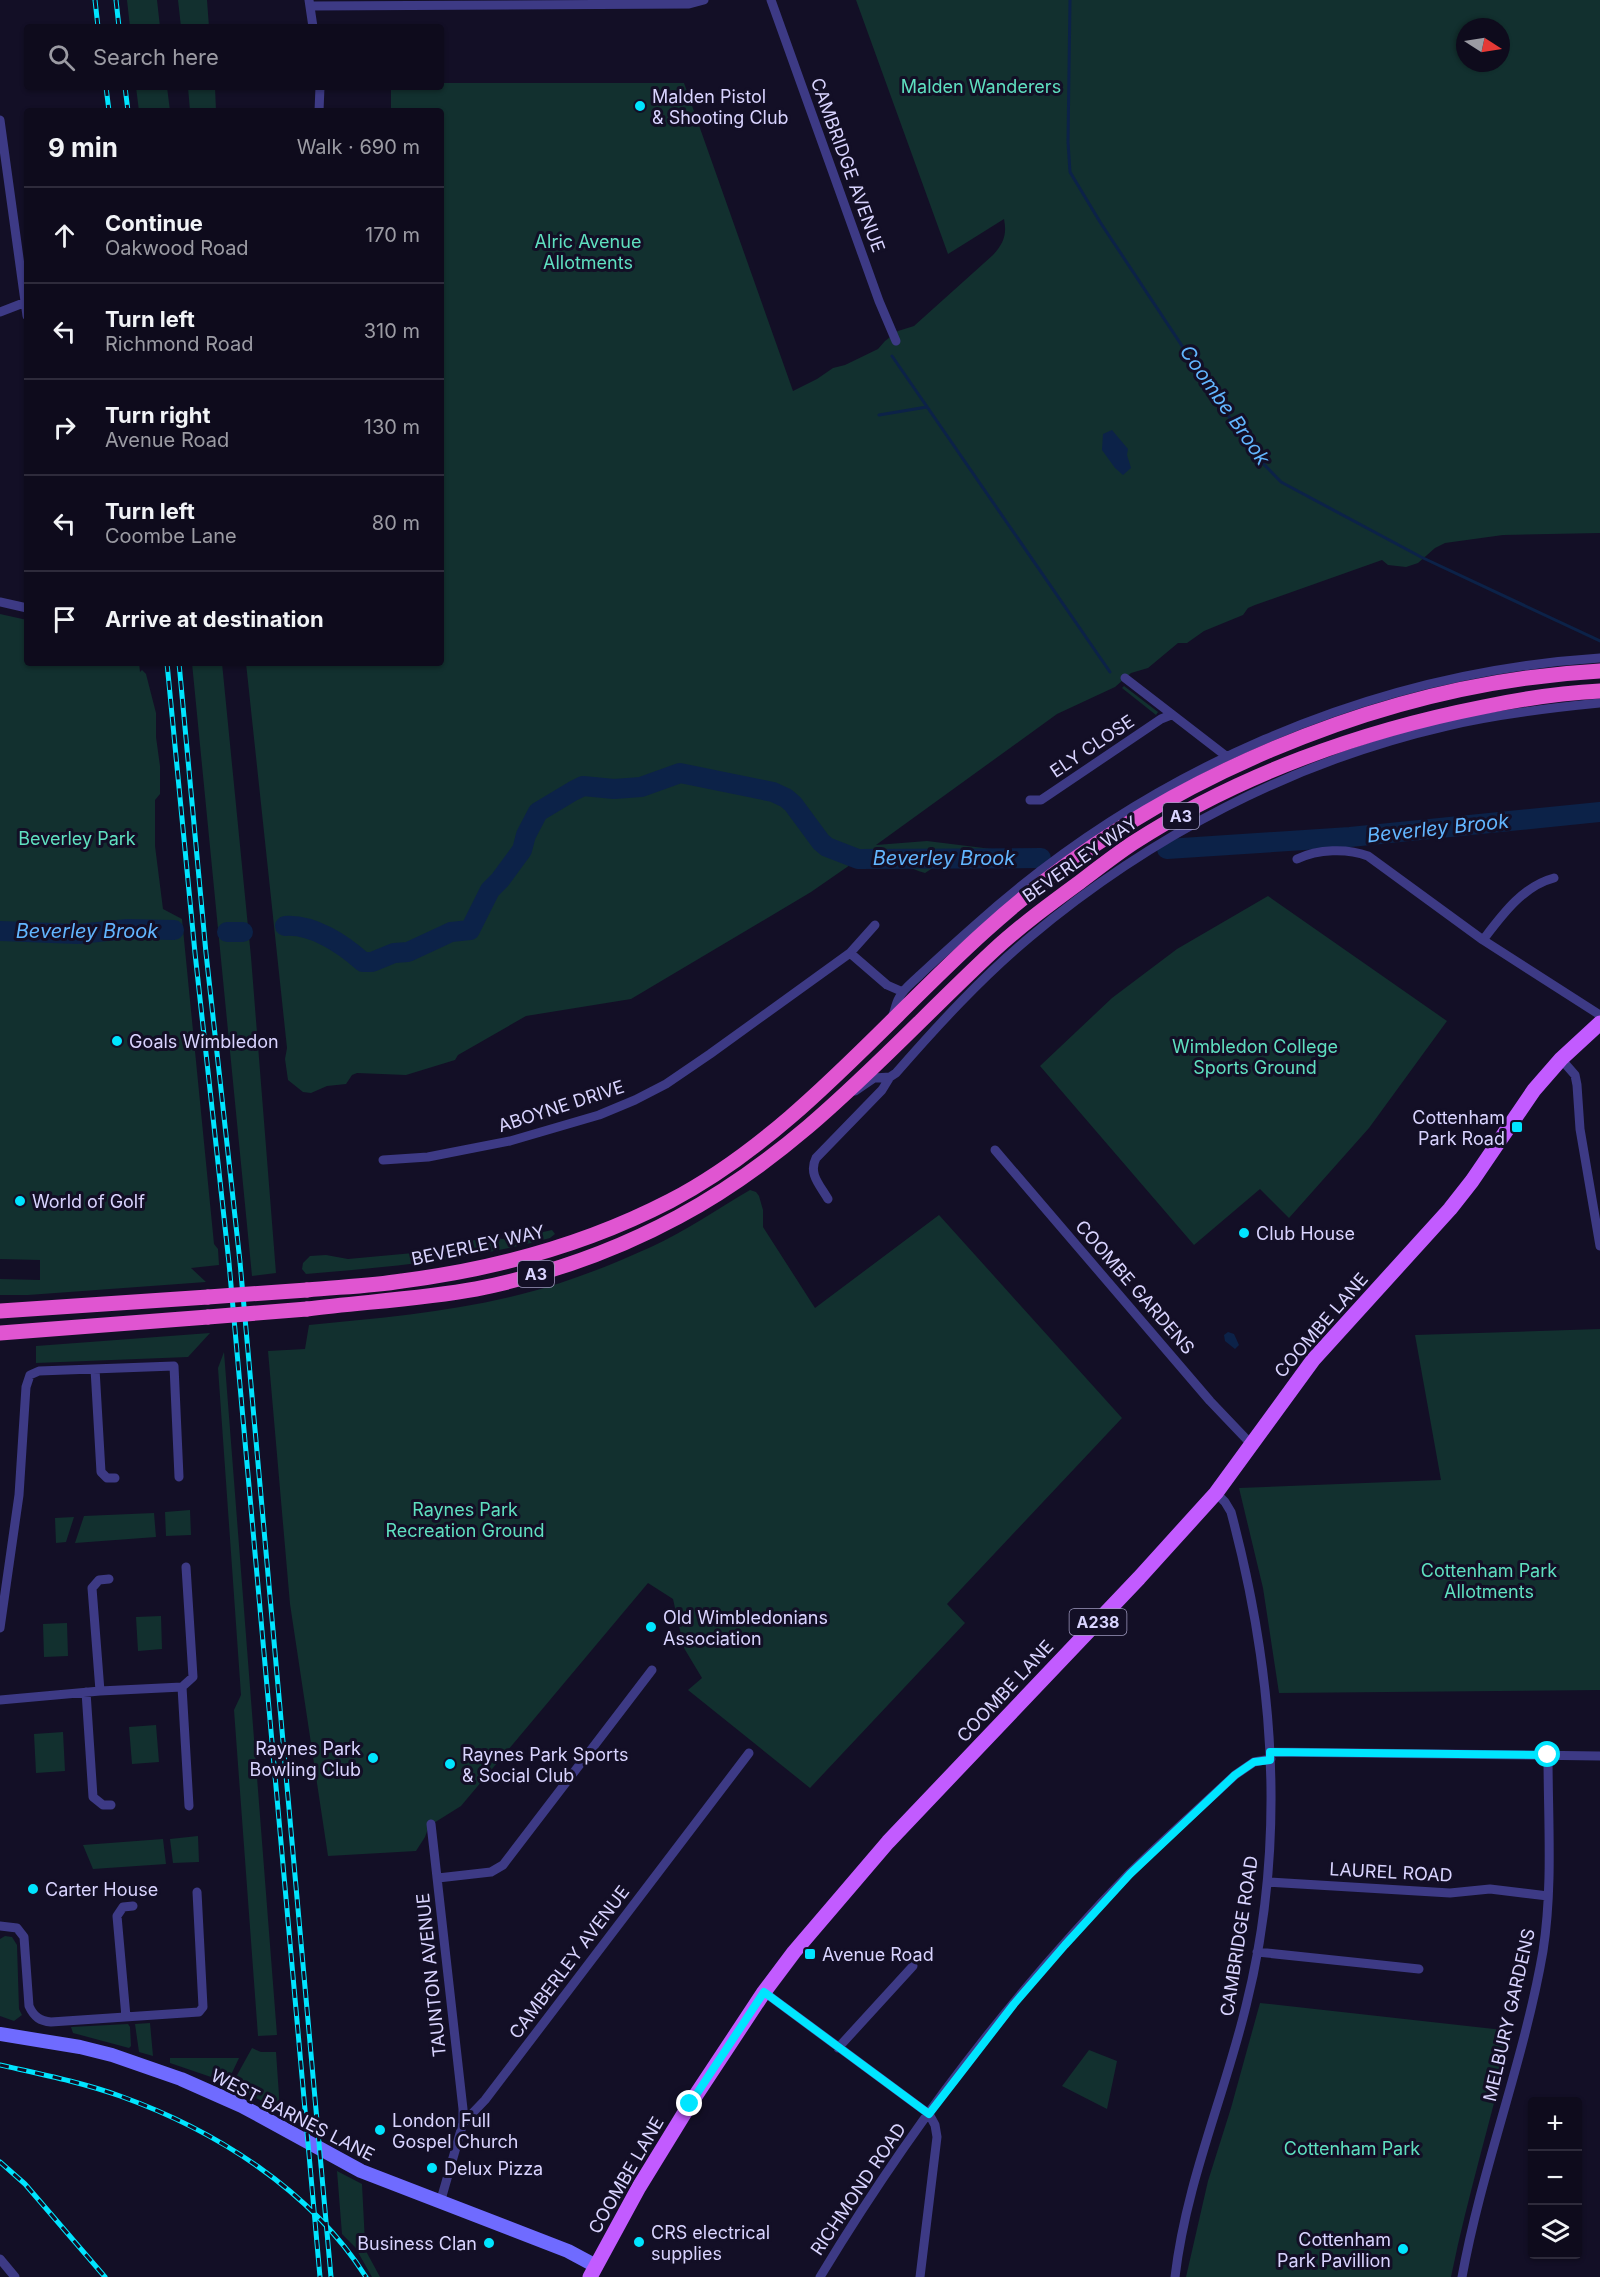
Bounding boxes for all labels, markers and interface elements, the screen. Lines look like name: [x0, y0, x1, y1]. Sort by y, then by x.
north arrow: [1456, 18, 1510, 72]
search box: [24, 24, 444, 90]
icon: search: [45, 41, 78, 74]
text: Search here: [93, 44, 219, 70]
street label: CAMBRIDGE AVENUE: [807, 75, 889, 255]
park label: Malden Wanderers: [901, 76, 1061, 97]
place label: Malden Pistol & Shooting Club: [652, 86, 789, 128]
marker: Malden Pistol & Shooting Club: [633, 99, 647, 113]
text: 9 min: [48, 132, 118, 163]
text: Walk · 690 m: [297, 135, 420, 159]
text: Continue: [105, 210, 203, 236]
icon: ahead: [48, 219, 81, 252]
text: 170 m: [365, 223, 420, 247]
park label: Alric Avenue Allotments: [535, 231, 641, 273]
text: Oakwood Road: [105, 236, 249, 260]
text: Turn left: [105, 306, 195, 332]
icon: left: [48, 315, 81, 348]
text: 310 m: [364, 319, 420, 343]
text: Richmond Road: [105, 332, 253, 356]
water label: Coombe Brook: [1175, 340, 1276, 470]
text: Turn right: [105, 402, 211, 428]
icon: right: [48, 411, 81, 444]
text: 130 m: [364, 415, 420, 439]
text: Avenue Road: [105, 428, 229, 452]
text: Turn left: [105, 498, 195, 524]
icon: left: [48, 507, 81, 540]
text: 80 m: [372, 511, 420, 535]
text: Coombe Lane: [105, 524, 237, 548]
icon: arrive: [48, 603, 81, 636]
text: Arrive at destination: [105, 606, 324, 632]
street label: ELY CLOSE: [1046, 710, 1138, 782]
road number: A3: [1163, 803, 1199, 829]
water label: Beverley Brook: [1366, 809, 1511, 847]
street label: BEVERLEY WAY: [1018, 811, 1142, 907]
park label: Beverley Park: [18, 828, 136, 849]
water label: Beverley Brook: [873, 846, 1016, 870]
water label: Beverley Brook: [16, 919, 159, 943]
place label: Goals Wimbledon: [129, 1031, 279, 1052]
marker: Goals Wimbledon: [110, 1034, 124, 1048]
park label: Wimbledon College Sports Ground: [1172, 1036, 1338, 1078]
street label: ABOYNE DRIVE: [495, 1076, 627, 1136]
place label: Cottenham Park Road: [1412, 1107, 1505, 1149]
marker: Cottenham Park Road: [1510, 1120, 1524, 1134]
place label: World of Golf: [32, 1191, 145, 1212]
marker: World of Golf: [13, 1194, 27, 1208]
street label: COOMBE GARDENS: [1071, 1216, 1199, 1358]
street label: BEVERLEY WAY: [409, 1221, 547, 1269]
place label: Club House: [1256, 1223, 1355, 1244]
marker: Club House: [1237, 1226, 1251, 1240]
road number: A3: [518, 1261, 554, 1287]
street label: COOMBE LANE: [1270, 1268, 1372, 1382]
park label: Raynes Park Recreation Ground: [385, 1499, 545, 1541]
park label: Cottenham Park Allotments: [1421, 1560, 1557, 1602]
place label: Old Wimbledonians Association: [663, 1607, 828, 1649]
road number: A238: [1070, 1609, 1126, 1635]
marker: Old Wimbledonians Association: [644, 1620, 658, 1634]
street label: COOMBE LANE: [952, 1636, 1058, 1746]
place label: Raynes Park Bowling Club: [249, 1738, 361, 1780]
route start: [1534, 1741, 1560, 1767]
place label: Raynes Park Sports & Social Club: [462, 1744, 628, 1786]
marker: Raynes Park Bowling Club: [366, 1751, 380, 1765]
marker: Raynes Park Sports & Social Club: [443, 1757, 457, 1771]
street label: CAMBRIDGE ROAD: [1216, 1854, 1262, 2018]
street label: LAUREL ROAD: [1329, 1858, 1453, 1886]
place label: Carter House: [45, 1879, 158, 1900]
street label: CAMBERLEY AVENUE: [505, 1881, 633, 2043]
marker: Carter House: [26, 1882, 40, 1896]
street label: TAUNTON AVENUE: [412, 1892, 450, 2058]
street label: MELBURY GARDENS: [1479, 1926, 1539, 2104]
place label: Avenue Road: [822, 1944, 934, 1965]
marker: Avenue Road: [803, 1947, 817, 1961]
street label: WEST BARNES LANE: [208, 2065, 378, 2165]
route end: [676, 2090, 702, 2116]
map controls: [1528, 2097, 1582, 2259]
button: +: [1528, 2097, 1582, 2151]
place label: London Full Gospel Church: [392, 2110, 519, 2152]
street label: COOMBE LANE: [584, 2113, 668, 2237]
street label: RICHMOND ROAD: [806, 2119, 910, 2259]
marker: London Full Gospel Church: [373, 2123, 387, 2137]
park label: Cottenham Park: [1284, 2138, 1420, 2159]
button: −: [1528, 2151, 1582, 2205]
place label: Delux Pizza: [444, 2158, 543, 2179]
marker: Delux Pizza: [425, 2161, 439, 2175]
button: layers: [1528, 2205, 1582, 2259]
place label: CRS electrical supplies: [651, 2222, 770, 2264]
place label: Cottenham Park Pavillion: [1277, 2229, 1391, 2271]
place label: Business Clan: [357, 2233, 477, 2254]
marker: CRS electrical supplies: [632, 2235, 646, 2249]
marker: Business Clan: [482, 2236, 496, 2250]
marker: Cottenham Park Pavillion: [1396, 2242, 1410, 2256]

